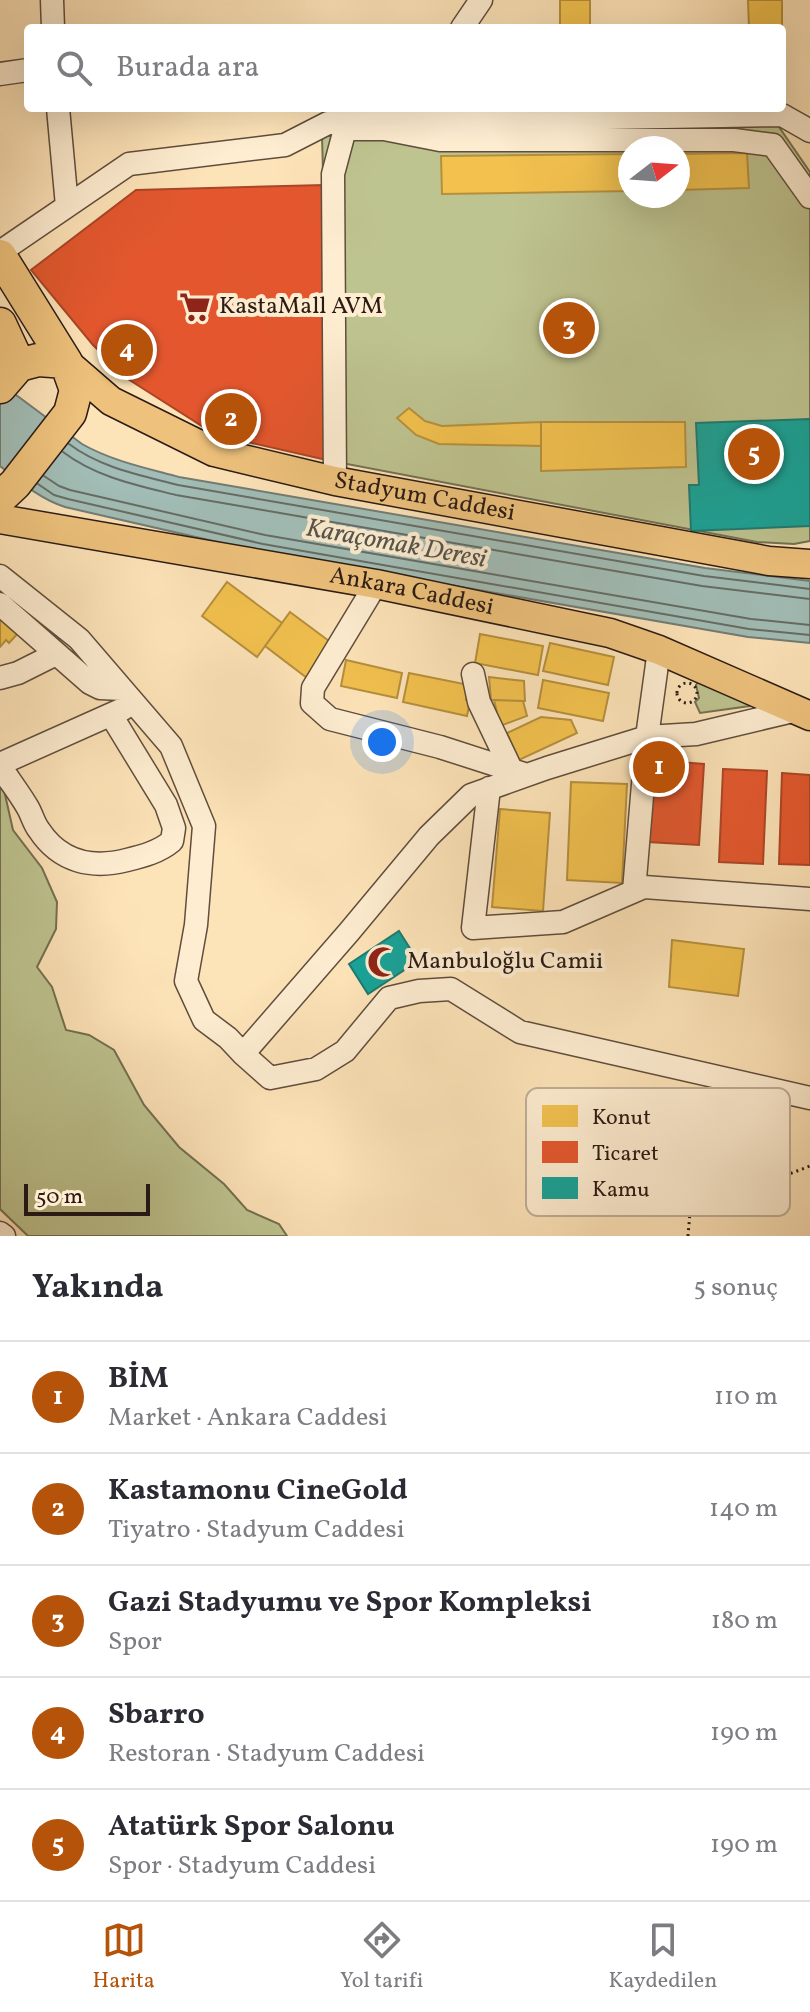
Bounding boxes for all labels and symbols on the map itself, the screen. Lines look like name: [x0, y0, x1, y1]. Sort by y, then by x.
north arrow: [618, 136, 690, 208]
supermarket icon: KastaMall AVM: [178, 290, 212, 324]
place label: KastaMall AVM: [219, 290, 383, 324]
pin: 3: [543, 298, 595, 358]
pin: 4: [101, 320, 153, 380]
pin: 2: [205, 389, 257, 449]
pin: 5: [728, 424, 780, 484]
street label: Stadyum Caddesi: [331, 464, 518, 531]
water label: Karaçomak Deresi: [303, 510, 490, 578]
street label: Ankara Caddesi: [327, 559, 497, 625]
your location: [362, 722, 402, 762]
pin: 1: [633, 737, 685, 797]
mosque icon: Manbuloğlu Camii: [366, 945, 400, 979]
place label: Manbuloğlu Camii: [407, 945, 603, 979]
legend: [526, 1088, 790, 1216]
text: Konut: [592, 1103, 651, 1134]
text: Ticaret: [592, 1139, 659, 1170]
text: Kamu: [592, 1175, 650, 1206]
scale bar: [24, 1180, 150, 1216]

